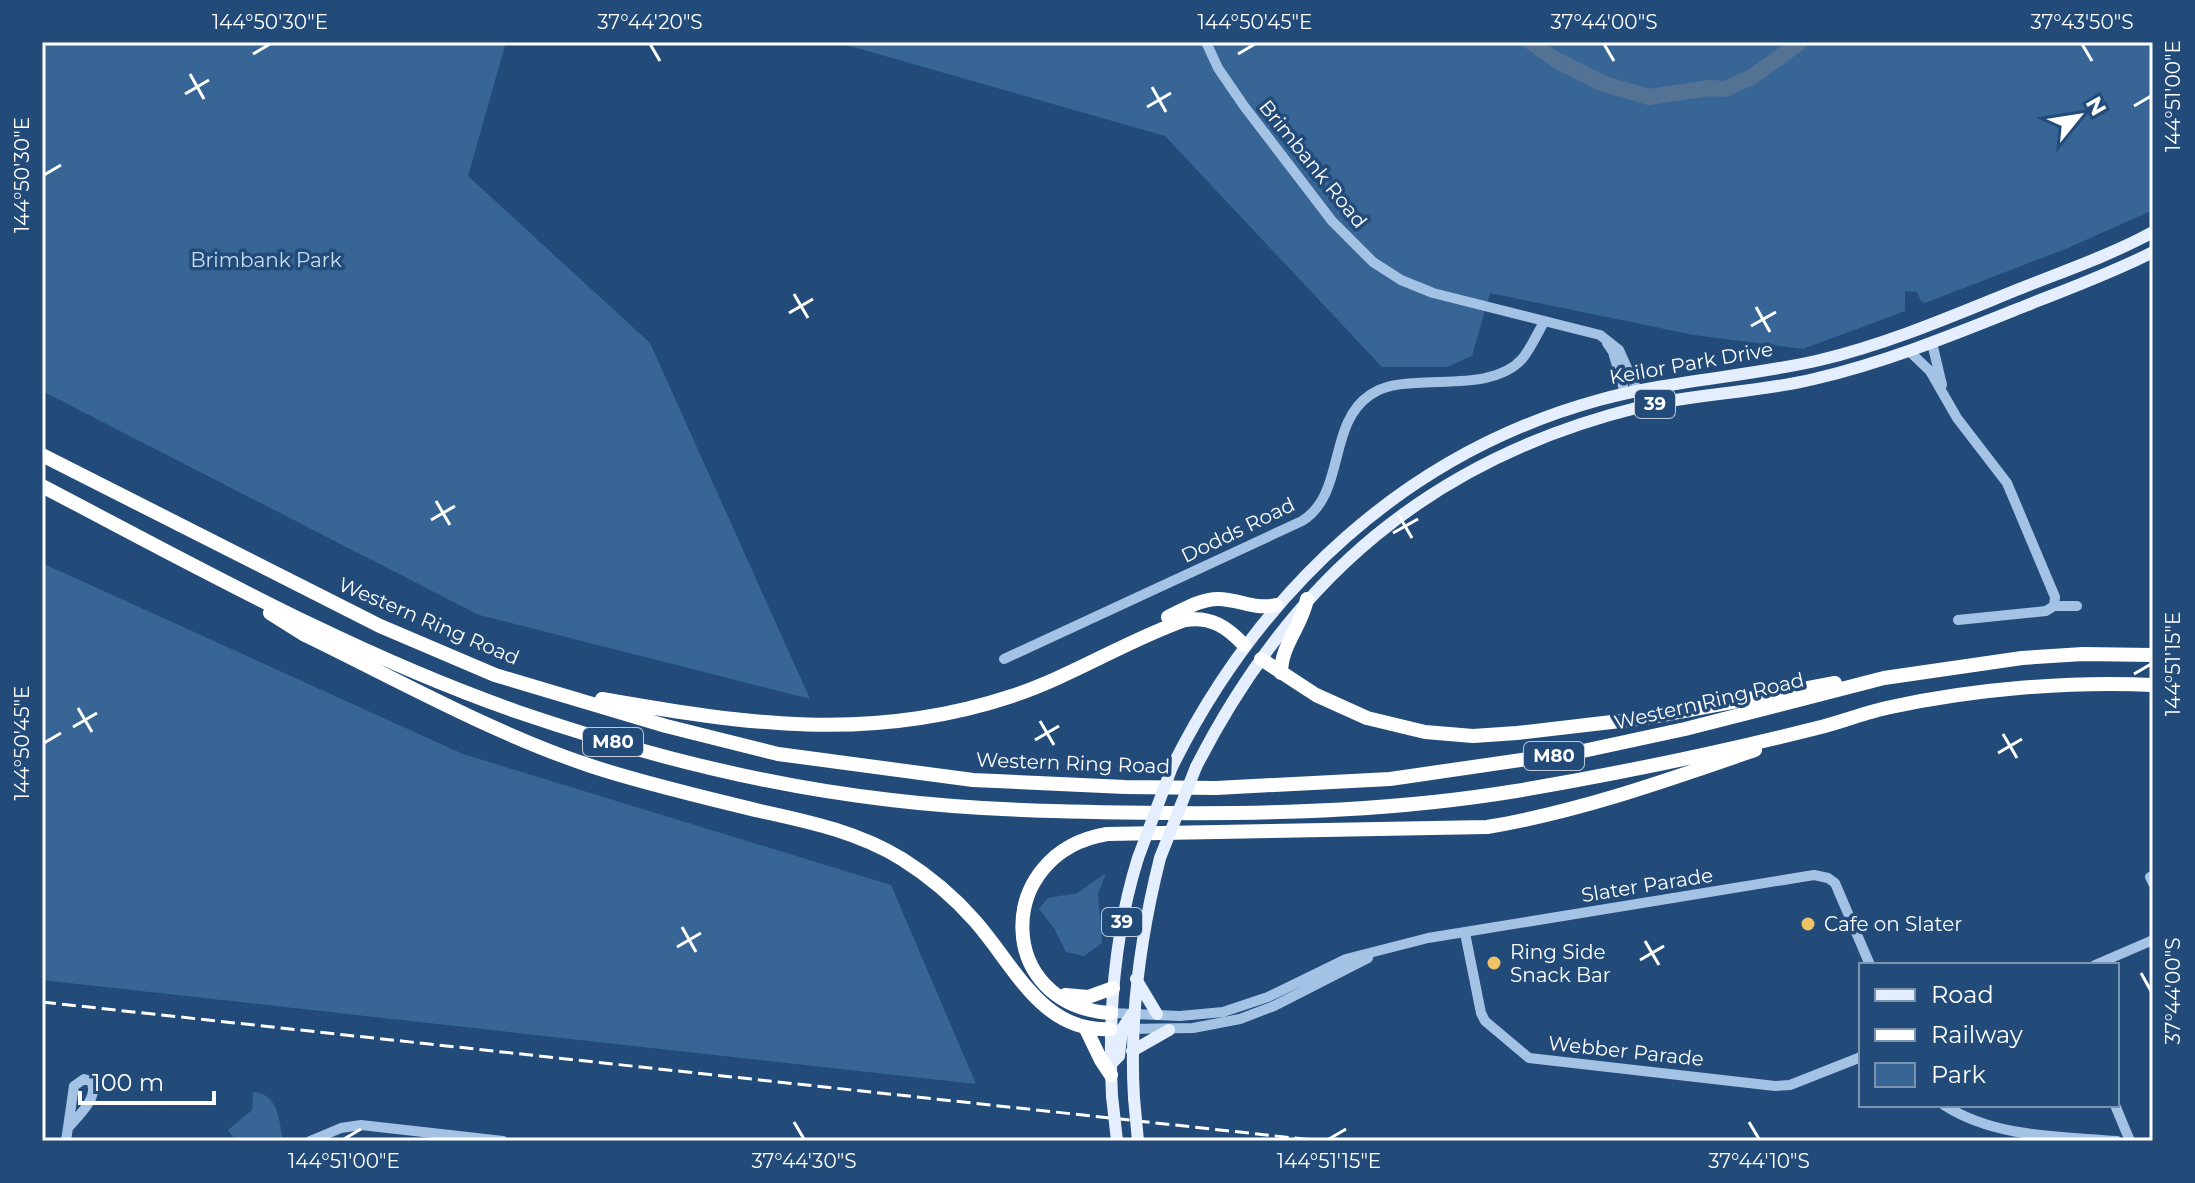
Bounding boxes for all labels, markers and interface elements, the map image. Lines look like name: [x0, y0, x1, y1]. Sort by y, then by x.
text: 144°50'30"E: [212, 10, 328, 34]
text: 37°44'20"S: [597, 10, 703, 34]
text: 144°50'45"E: [1198, 10, 1312, 34]
text: 37°44'00"S: [1551, 10, 1657, 34]
text: 37°43'50"S: [2030, 10, 2134, 34]
text: 144°51'00"E: [2161, 40, 2185, 152]
north arrow: [2039, 76, 2119, 156]
text: N: [2080, 92, 2112, 121]
street label: Brimbank Road: [1254, 95, 1372, 233]
text: 144°50'30"E: [10, 117, 34, 233]
park label: Brimbank Park: [190, 248, 342, 272]
street label: Keilor Park Drive: [1607, 337, 1775, 389]
road number: 39: [1635, 390, 1675, 418]
street label: Dodds Road: [1177, 492, 1299, 568]
street label: Western Ring Road: [335, 572, 523, 670]
text: 144°51'15"E: [2161, 612, 2185, 716]
street label: Western Ring Road: [1612, 667, 1806, 735]
text: 144°50'45"E: [10, 686, 34, 800]
road number: M80: [583, 728, 643, 756]
road number: M80: [1524, 742, 1584, 770]
street label: Western Ring Road: [976, 748, 1170, 778]
street label: Slater Parade: [1579, 863, 1715, 907]
road number: 39: [1102, 908, 1142, 936]
place label: Cafe on Slater: [1824, 912, 1962, 936]
marker: Cafe on Slater: [1799, 915, 1817, 933]
text: 37°44'00"S: [2161, 938, 2185, 1044]
place label: Ring Side Snack Bar: [1510, 940, 1611, 987]
marker: Ring Side Snack Bar: [1485, 954, 1503, 972]
legend: [1859, 963, 2119, 1107]
text: Road: [1931, 980, 1994, 1009]
text: Railway: [1931, 1020, 2023, 1049]
street label: Webber Parade: [1547, 1031, 1705, 1071]
scale bar: [80, 1055, 214, 1105]
text: Park: [1931, 1060, 1986, 1089]
text: 100 m: [92, 1068, 164, 1097]
text: 144°51'00"E: [288, 1149, 400, 1173]
text: 37°44'30"S: [751, 1149, 857, 1173]
text: 144°51'15"E: [1277, 1149, 1381, 1173]
text: 37°44'10"S: [1708, 1149, 1810, 1173]

